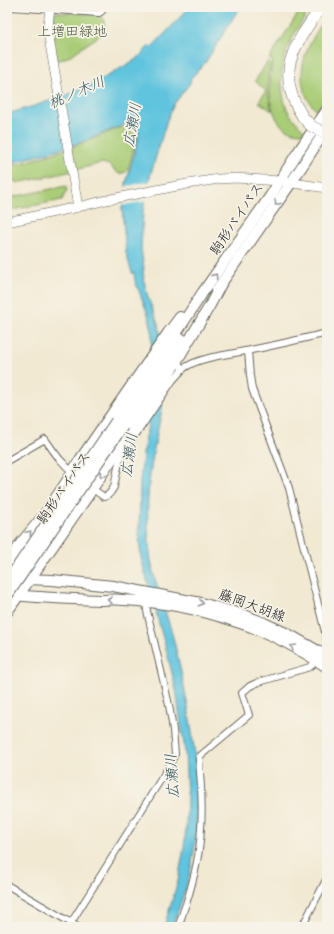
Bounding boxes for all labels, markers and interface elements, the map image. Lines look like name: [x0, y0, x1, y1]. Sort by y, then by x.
park label: 上増田緑地: [37, 23, 107, 41]
water label: 桃ノ木川: [45, 72, 109, 114]
water label: 広瀬川: [119, 101, 147, 149]
street label: 駒形バイパス: [206, 179, 268, 259]
one-way arrow: [275, 198, 282, 205]
one-way arrow: [210, 273, 218, 280]
water label: 広瀬川: [117, 431, 143, 479]
street label: 駒形バイパス: [33, 448, 95, 528]
one-way arrow: [99, 471, 107, 478]
one-way arrow: [25, 530, 32, 538]
street label: 藤岡大胡線: [216, 586, 288, 626]
one-way arrow: [107, 596, 113, 604]
one-way arrow: [197, 598, 204, 607]
one-way arrow: [290, 645, 297, 652]
water label: 広瀬川: [161, 753, 185, 799]

